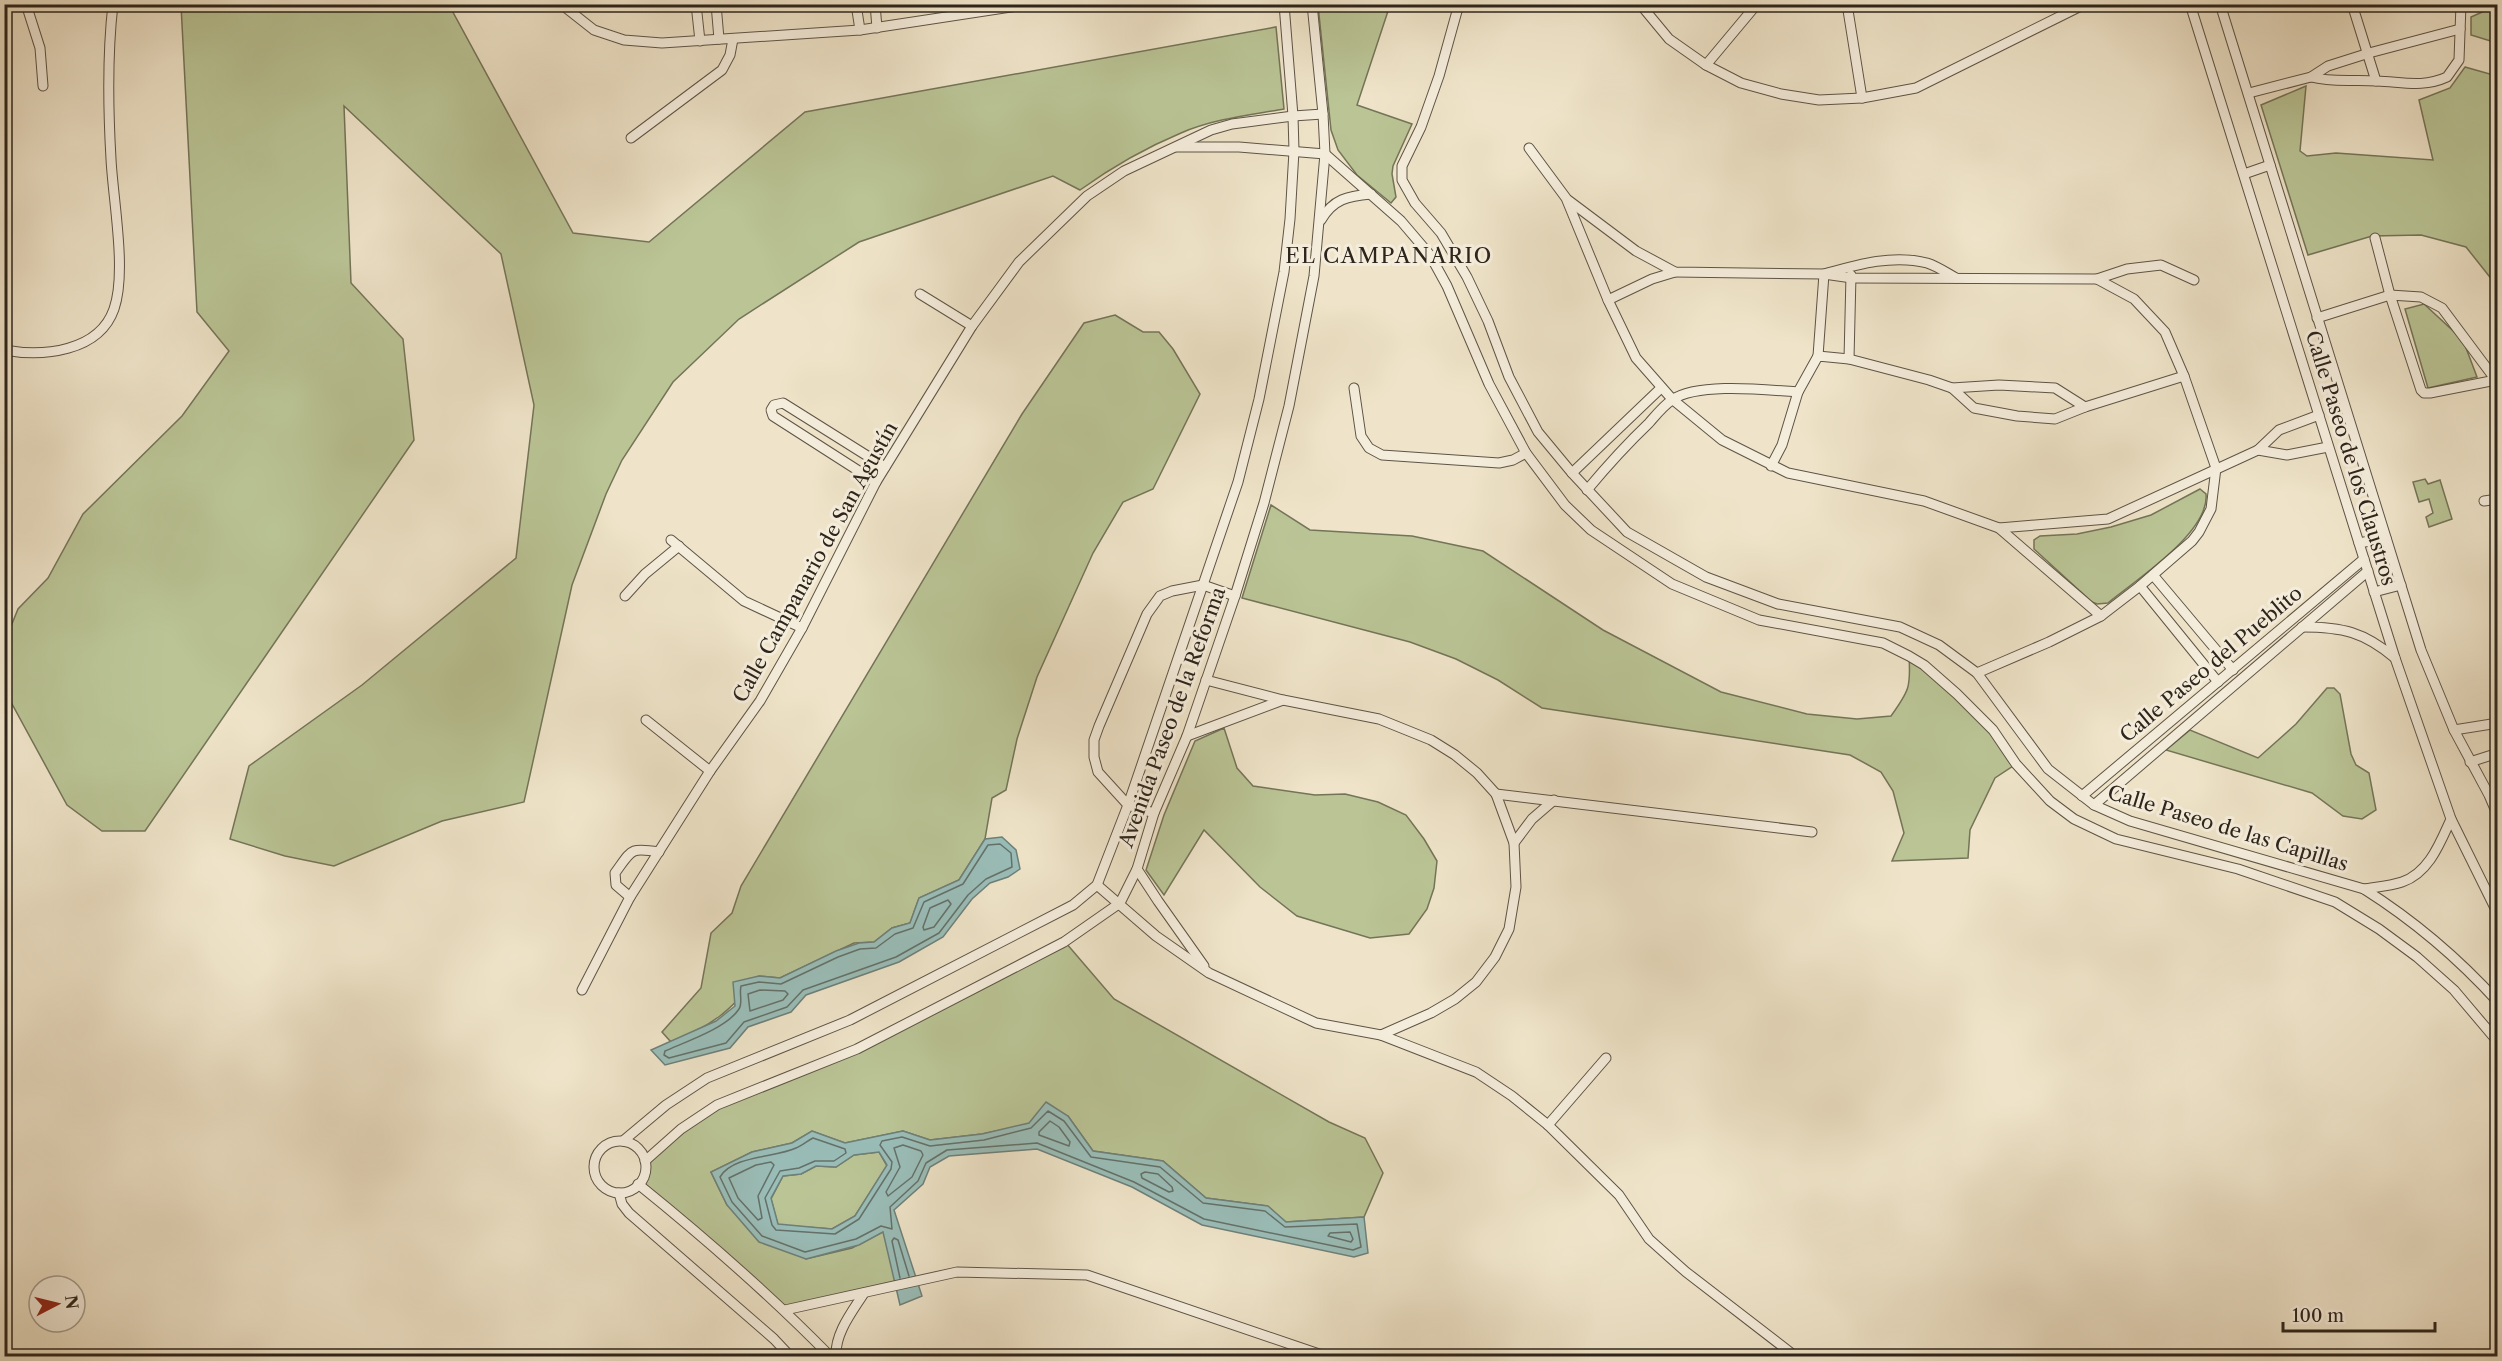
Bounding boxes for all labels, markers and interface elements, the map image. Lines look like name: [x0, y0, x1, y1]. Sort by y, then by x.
district label: EL CAMPANARIO: [1285, 243, 1493, 268]
street label: Calle Paseo de los Claustros: [2301, 328, 2401, 588]
street label: Calle Campanario de San Agustín: [728, 417, 903, 706]
street label: Calle Paseo del Pueblito: [2115, 581, 2307, 747]
street label: Avenida Paseo de la Reforma: [1113, 583, 1230, 851]
street label: Calle Paseo de las Capillas: [2105, 780, 2351, 876]
north arrow: [27, 1274, 87, 1334]
text: N: [61, 1294, 83, 1310]
scale bar: [2283, 1295, 2434, 1333]
text: 100 m: [2292, 1305, 2344, 1327]

